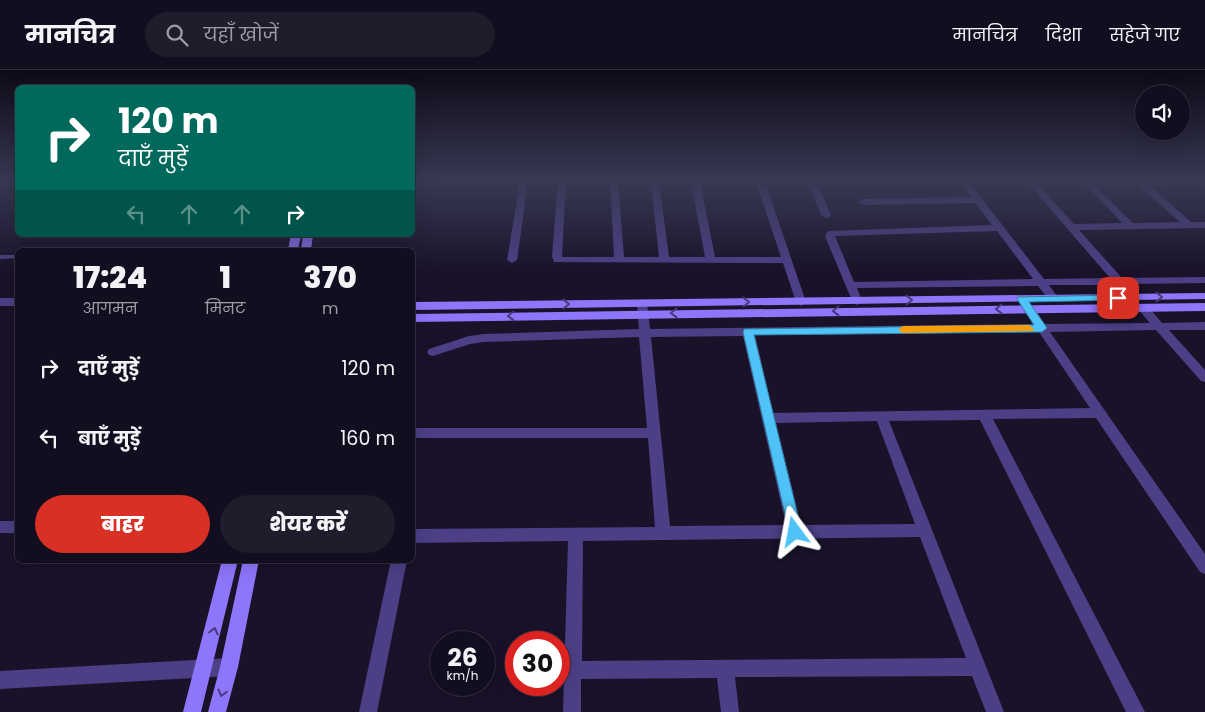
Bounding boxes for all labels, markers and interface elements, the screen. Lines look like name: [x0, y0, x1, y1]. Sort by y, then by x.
search box: [145, 12, 495, 57]
text: मानचित्र: [25, 18, 115, 51]
icon: search: [163, 21, 191, 49]
text: यहाँ खोजें: [203, 21, 279, 48]
text: मानचित्र: [953, 22, 1017, 47]
text: दिशा: [1045, 22, 1082, 47]
text: सहेजे गए: [1110, 22, 1180, 47]
map controls: [1135, 85, 1190, 140]
button: sound: [1135, 85, 1190, 140]
text: 120 m: [118, 96, 218, 145]
icon: right: [35, 105, 100, 170]
text: दाएँ मुड़ें: [118, 143, 188, 174]
icon: left: [122, 200, 150, 228]
icon: ahead: [175, 200, 203, 228]
icon: ahead: [228, 200, 256, 228]
icon: right: [281, 200, 309, 228]
text: 17:24: [73, 256, 147, 299]
text: 1: [219, 256, 231, 299]
text: 370: [303, 256, 357, 299]
pin: [1097, 277, 1139, 319]
icon: arrive: [1104, 284, 1132, 312]
one-way arrow: [1155, 292, 1163, 302]
one-way arrow: [905, 295, 913, 305]
text: आगमन: [83, 297, 138, 320]
text: मिनट: [205, 297, 245, 320]
text: m: [322, 297, 338, 320]
one-way arrow: [742, 297, 750, 307]
one-way arrow: [562, 299, 570, 309]
one-way arrow: [995, 304, 1002, 314]
one-way arrow: [832, 306, 840, 316]
one-way arrow: [670, 308, 678, 318]
one-way arrow: [507, 311, 515, 321]
icon: right: [35, 354, 63, 382]
text: दाएँ मुड़ें: [78, 355, 139, 382]
text: 120 m: [341, 355, 395, 382]
icon: left: [35, 424, 63, 452]
text: बाएँ मुड़ें: [78, 425, 140, 452]
text: 160 m: [340, 425, 395, 452]
button: बाहर: [35, 495, 210, 553]
button: शेयर करें: [220, 495, 395, 553]
position arrow: [768, 505, 820, 557]
one-way arrow: [208, 627, 219, 635]
speed limit sign: 30: [505, 631, 570, 696]
text: 26: [447, 640, 478, 675]
text: km/h: [447, 667, 478, 684]
one-way arrow: [217, 689, 228, 697]

